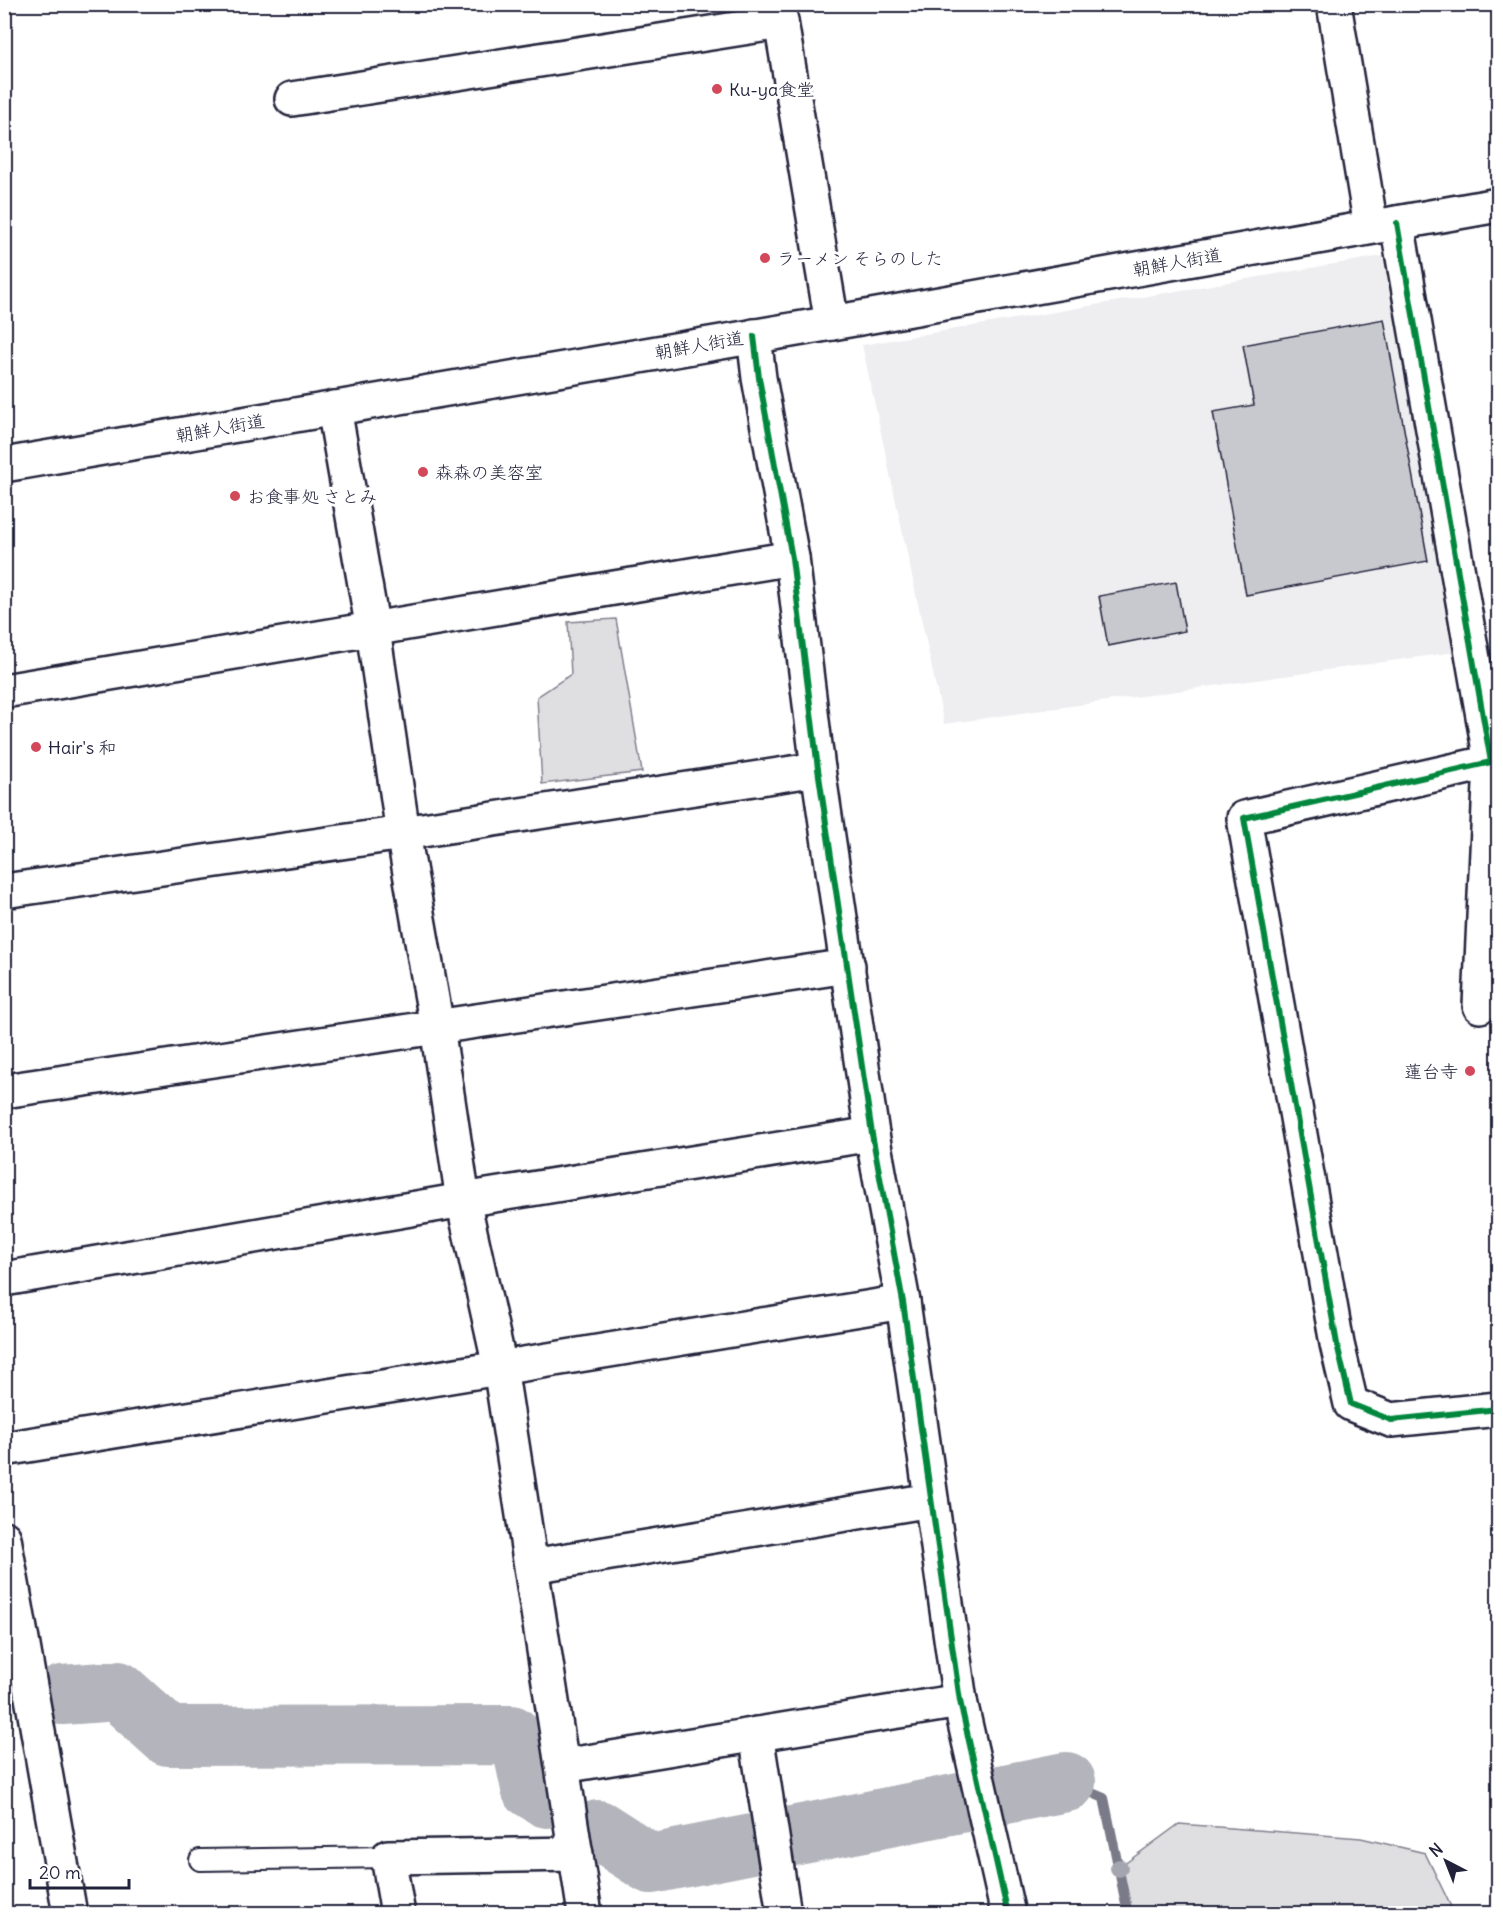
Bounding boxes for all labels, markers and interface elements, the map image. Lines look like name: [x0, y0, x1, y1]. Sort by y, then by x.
place label: Ku-ya食堂: [729, 78, 814, 101]
marker: Ku-ya食堂: [710, 82, 724, 96]
street label: 朝鮮人街道: [1131, 243, 1223, 281]
place label: ラーメン そらのした: [777, 247, 943, 270]
marker: ラーメン そらのした: [758, 251, 772, 265]
street label: 朝鮮人街道: [653, 326, 745, 364]
street label: 朝鮮人街道: [174, 409, 266, 447]
place label: 森森の美容室: [435, 461, 543, 484]
marker: 森森の美容室: [416, 465, 430, 479]
place label: お食事処 さとみ: [247, 485, 377, 508]
marker: お食事処 さとみ: [228, 489, 242, 503]
place label: Hair's 和: [48, 736, 116, 759]
marker: Hair's 和: [29, 740, 43, 754]
place label: 蓮台寺: [1404, 1060, 1458, 1083]
marker: 蓮台寺: [1463, 1064, 1477, 1078]
north arrow: [1416, 1831, 1476, 1891]
text: N: [1425, 1839, 1447, 1861]
scale bar: [30, 1852, 129, 1890]
text: 20 m: [39, 1861, 81, 1884]

